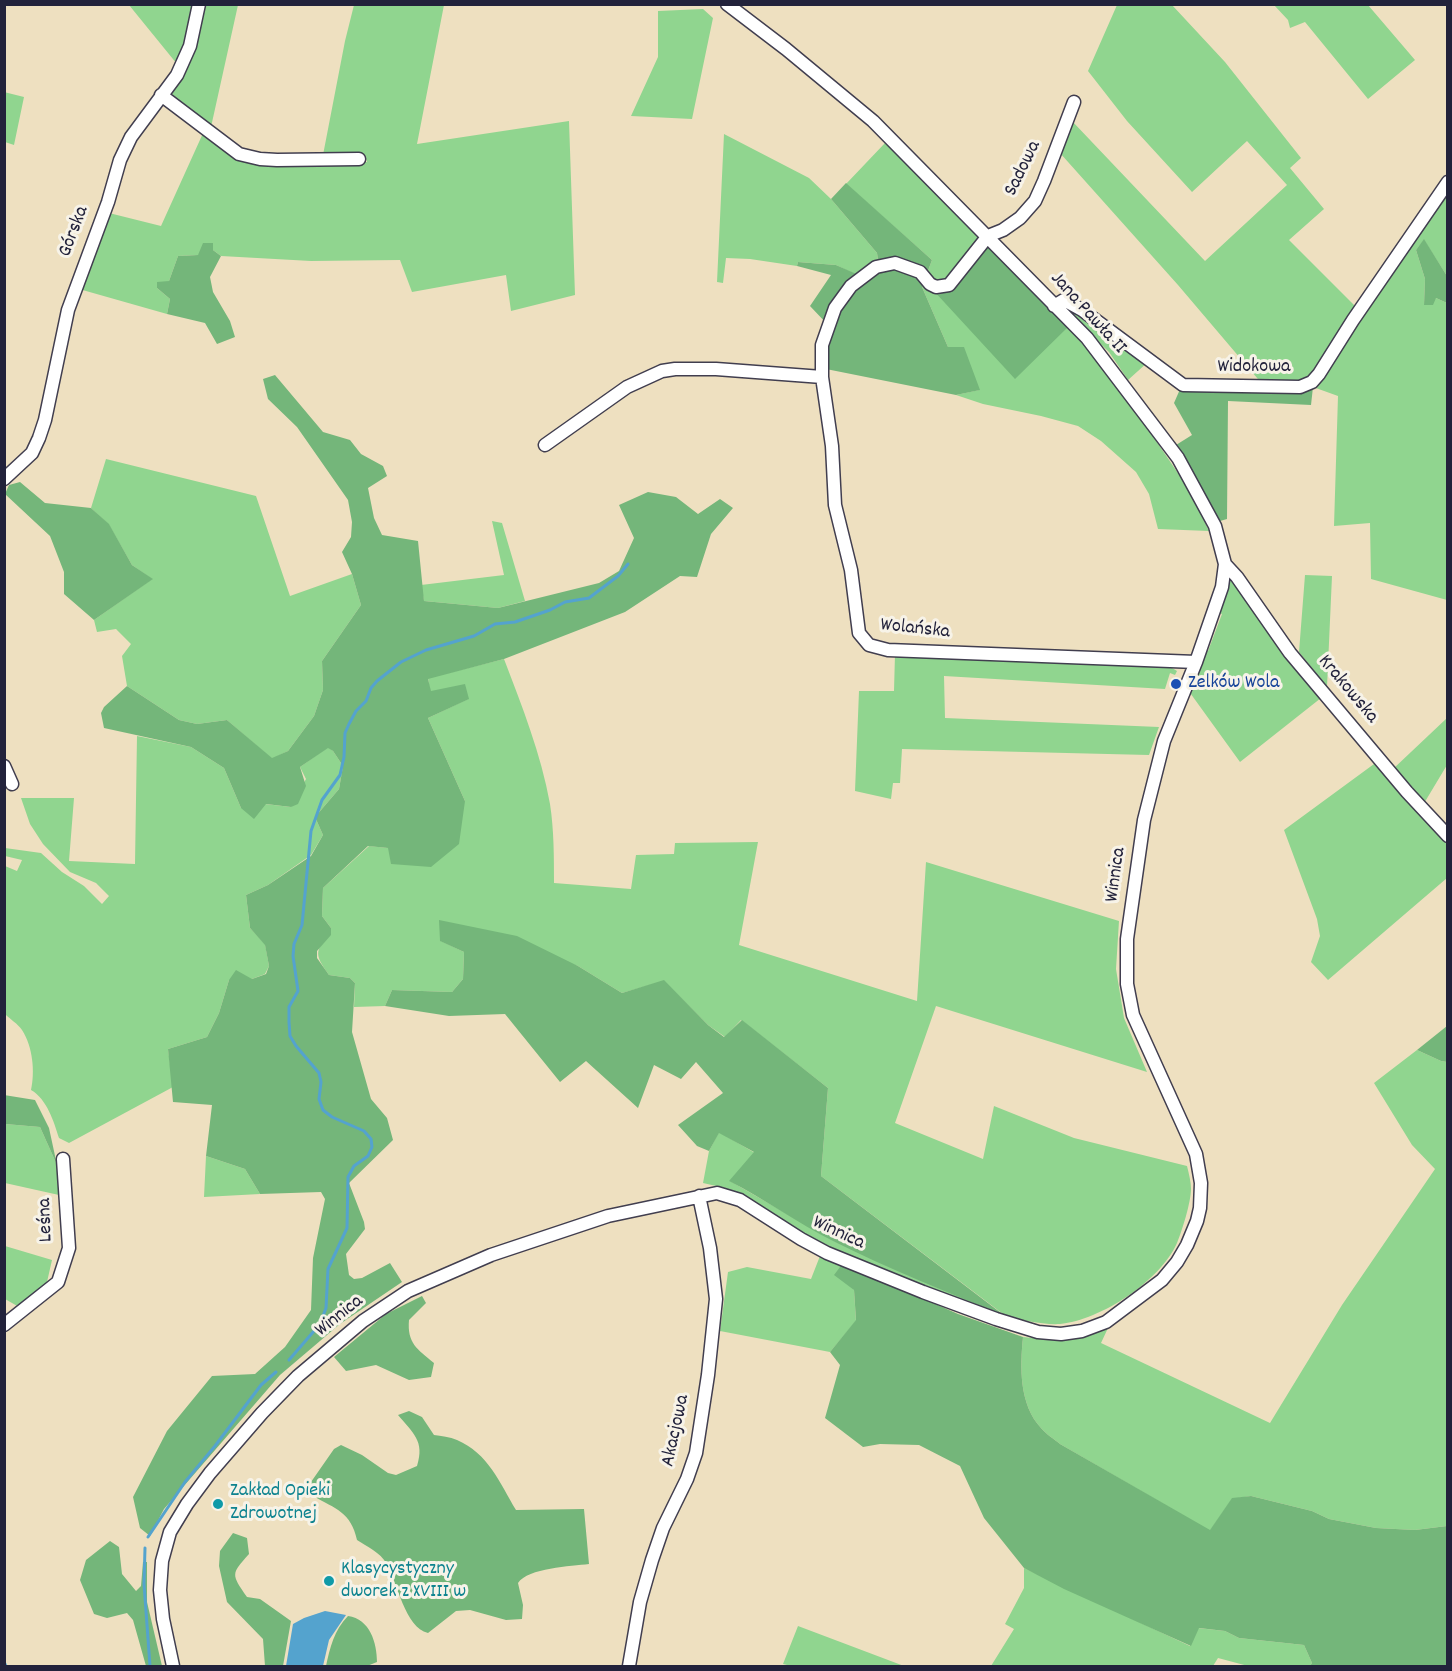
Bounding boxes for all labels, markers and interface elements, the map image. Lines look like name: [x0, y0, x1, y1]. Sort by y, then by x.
street label: Sadowa: [1000, 137, 1048, 201]
street label: Górska: [54, 203, 96, 261]
street label: Jana Pawła II: [1044, 268, 1130, 360]
street label: Widokowa: [1218, 356, 1290, 380]
street label: Wolańska: [879, 614, 951, 646]
street label: Krakowska: [1311, 651, 1383, 729]
place label: Zelków Wola: [1188, 672, 1279, 696]
marker: Zelków Wola: [1169, 677, 1183, 691]
street label: Winnica: [1101, 846, 1133, 904]
street label: Leśna: [34, 1197, 60, 1243]
street label: Winnica: [808, 1212, 868, 1256]
street label: Winnica: [311, 1291, 369, 1343]
street label: Akacjowa: [658, 1393, 696, 1469]
place label: Zakład Opieki Zdrowotnej: [230, 1480, 330, 1527]
marker: Zakład Opieki Zdrowotnej: [211, 1497, 225, 1511]
place label: Klasycystyczny dworek z XVIII w: [341, 1558, 466, 1605]
marker: Klasycystyczny dworek z XVIII w: [322, 1574, 336, 1588]

